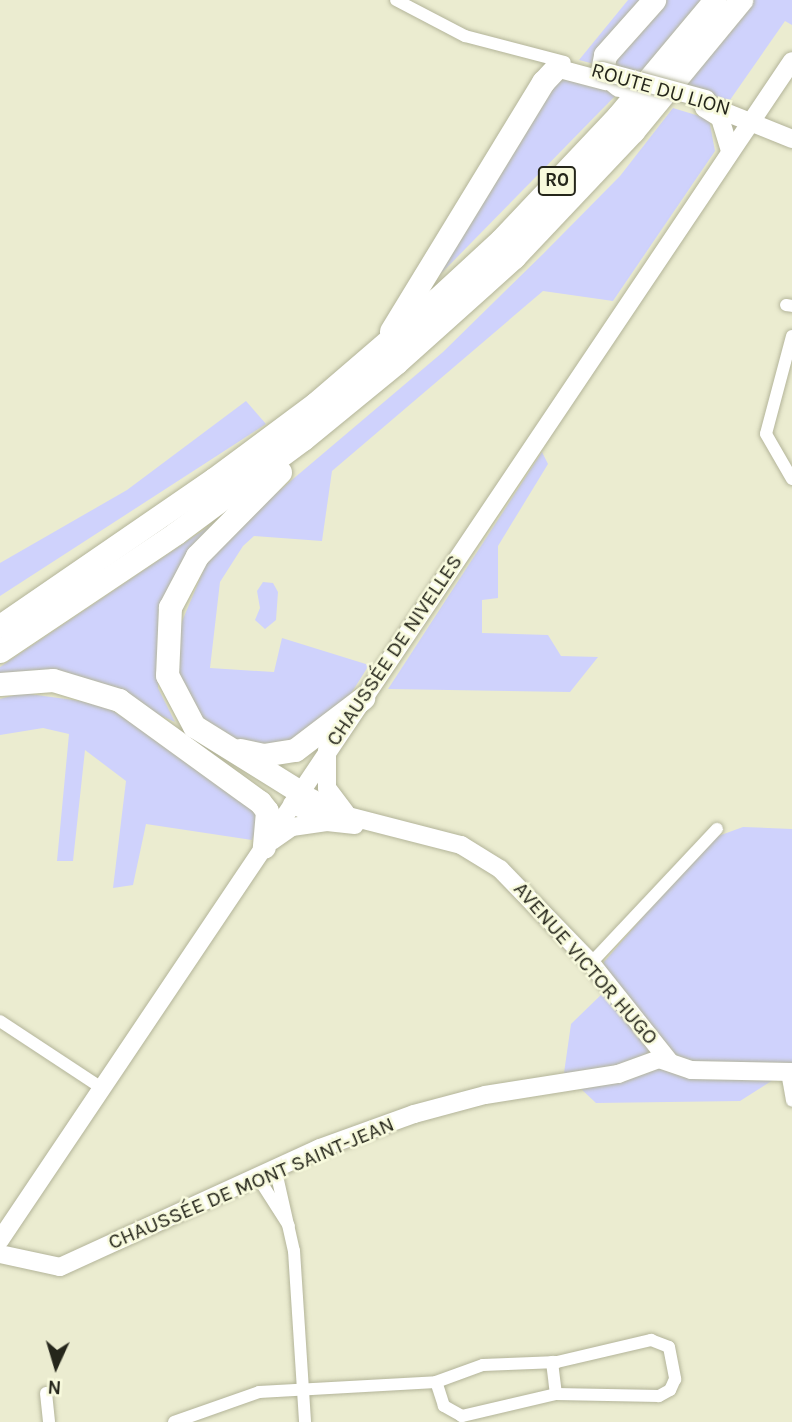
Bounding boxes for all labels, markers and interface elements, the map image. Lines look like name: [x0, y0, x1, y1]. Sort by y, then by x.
street label: ROUTE DU LION: [589, 57, 733, 121]
road number: R0: [538, 166, 576, 196]
street label: CHAUSSÉE DE NIVELLES: [321, 550, 467, 750]
street label: AVENUE VICTOR HUGO: [509, 877, 663, 1049]
street label: CHAUSSÉE DE MONT SAINT-JEAN: [104, 1111, 398, 1255]
north arrow: [21, 1331, 91, 1401]
text: N: [47, 1376, 62, 1398]

